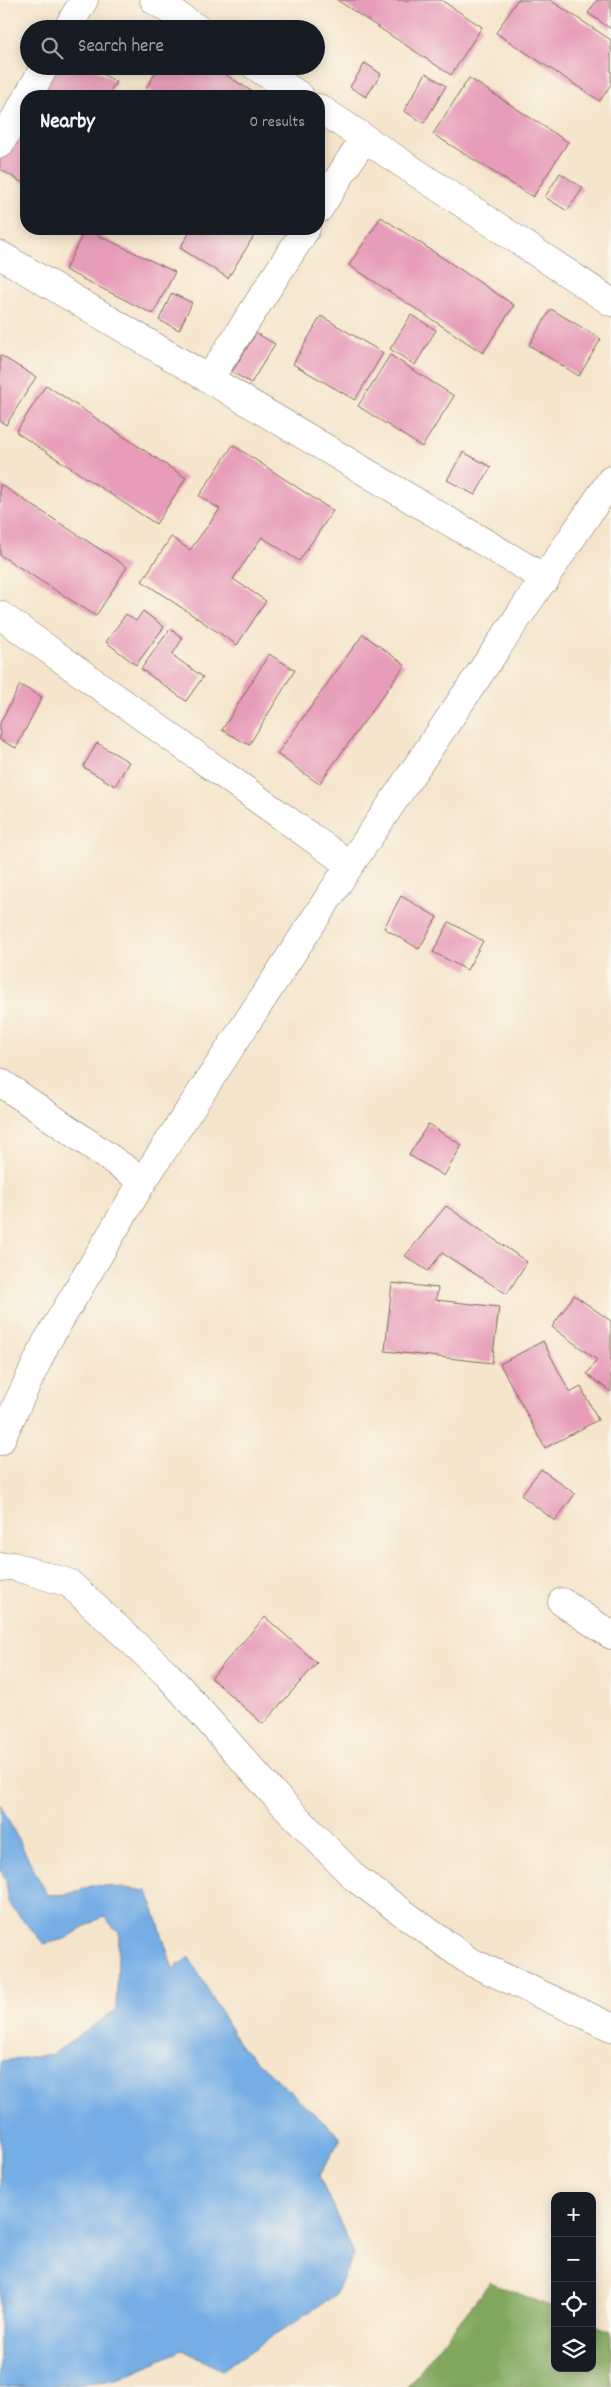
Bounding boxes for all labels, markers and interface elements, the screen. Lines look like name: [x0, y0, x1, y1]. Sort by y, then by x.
search box: [20, 20, 325, 75]
icon: search: [38, 34, 66, 62]
text: Search here: [78, 34, 164, 61]
text: Nearby: [40, 108, 95, 138]
text: 0 results: [250, 111, 305, 134]
map controls: [551, 2192, 596, 2372]
button: +: [551, 2192, 596, 2237]
button: −: [551, 2237, 596, 2282]
button: locate: [551, 2282, 596, 2327]
button: layers: [551, 2327, 596, 2372]

